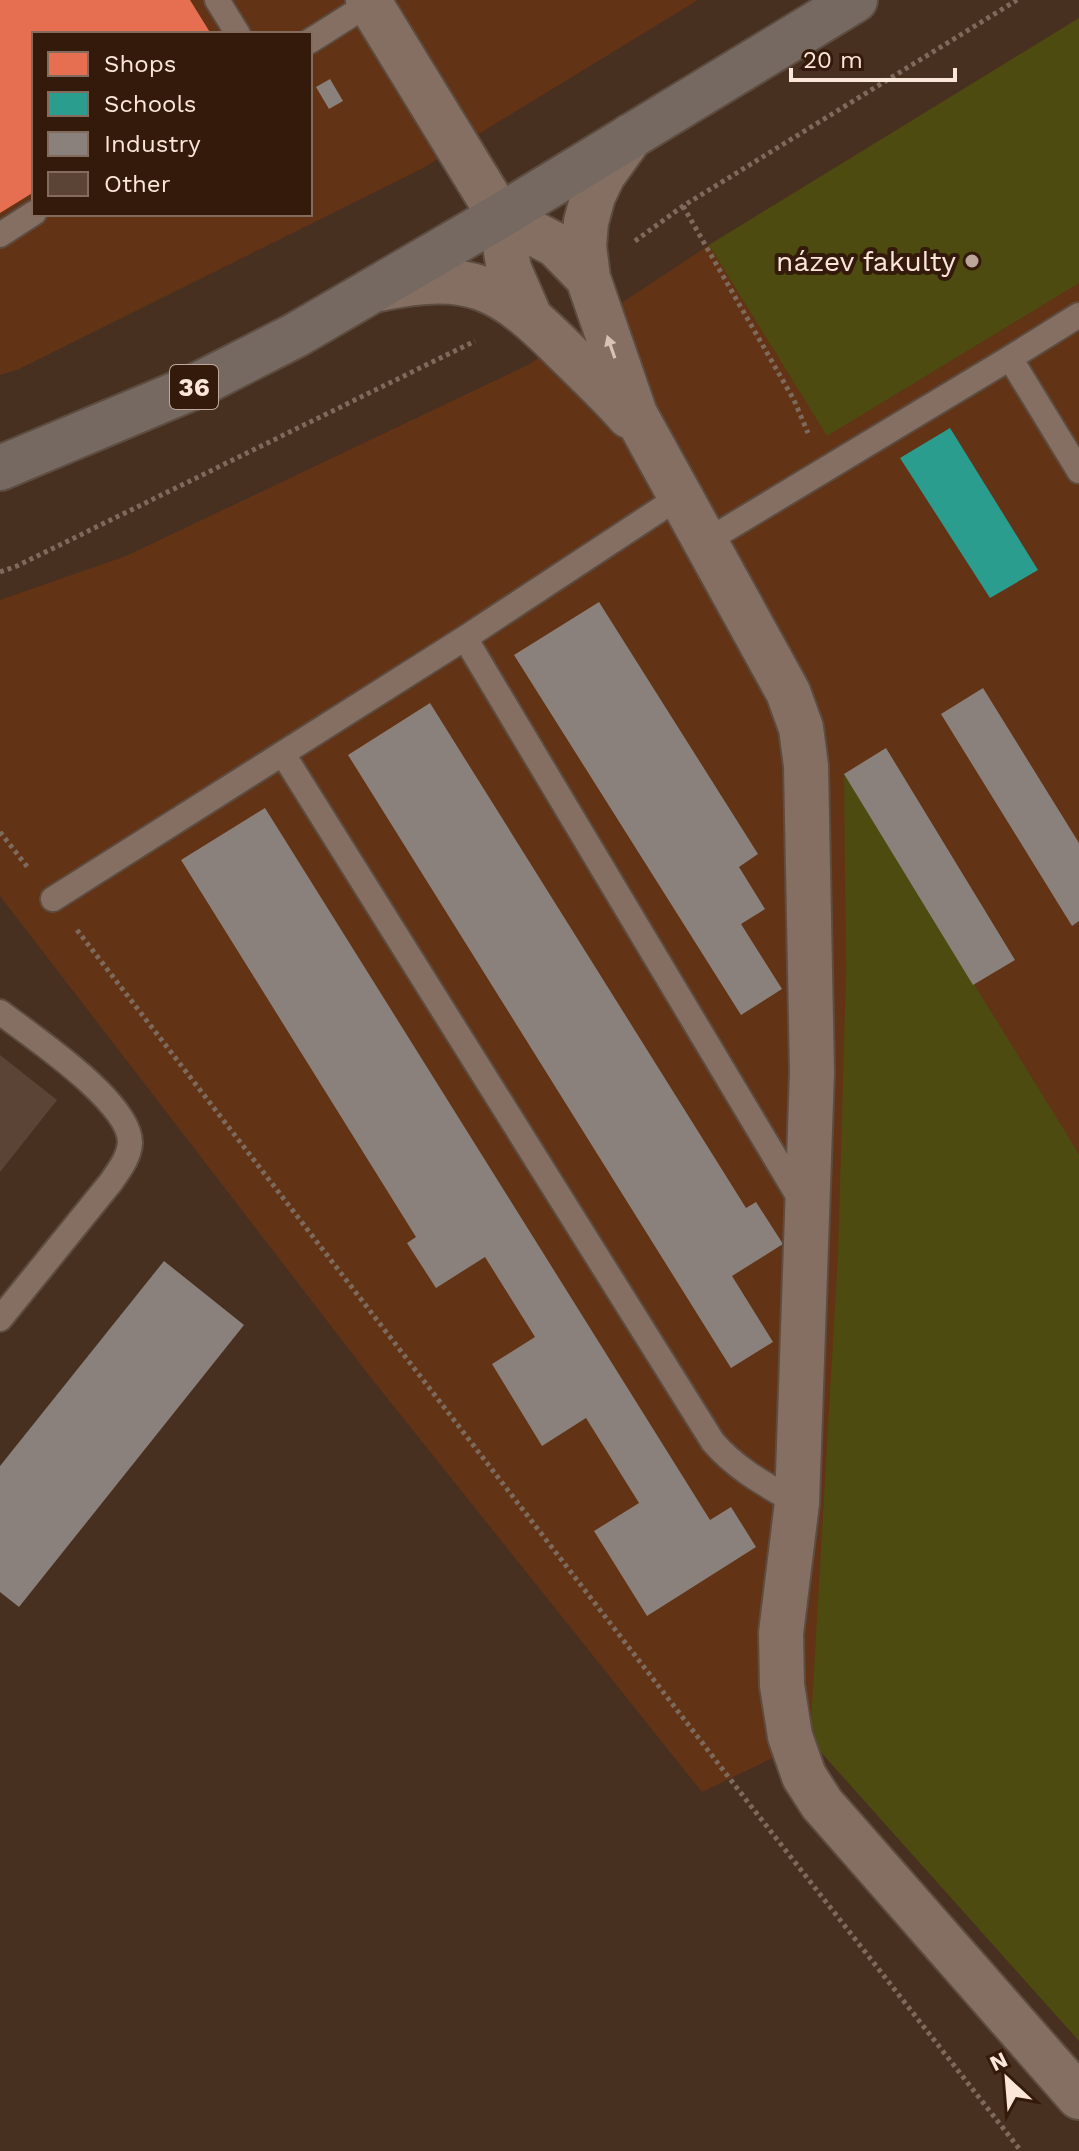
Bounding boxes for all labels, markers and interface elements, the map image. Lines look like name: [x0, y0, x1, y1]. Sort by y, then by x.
legend: [32, 32, 312, 216]
scale bar: [791, 32, 955, 82]
text: 20 m: [803, 46, 863, 74]
text: Shops: [104, 50, 176, 78]
text: Schools: [104, 90, 196, 118]
text: Industry: [104, 130, 201, 158]
text: Other: [104, 170, 171, 198]
place label: název fakulty: [776, 245, 957, 278]
marker: název fakulty: [963, 252, 981, 270]
one-way arrow: [604, 335, 616, 359]
road number: 36: [170, 365, 218, 409]
north arrow: [967, 2039, 1047, 2119]
text: N: [986, 2047, 1011, 2076]

